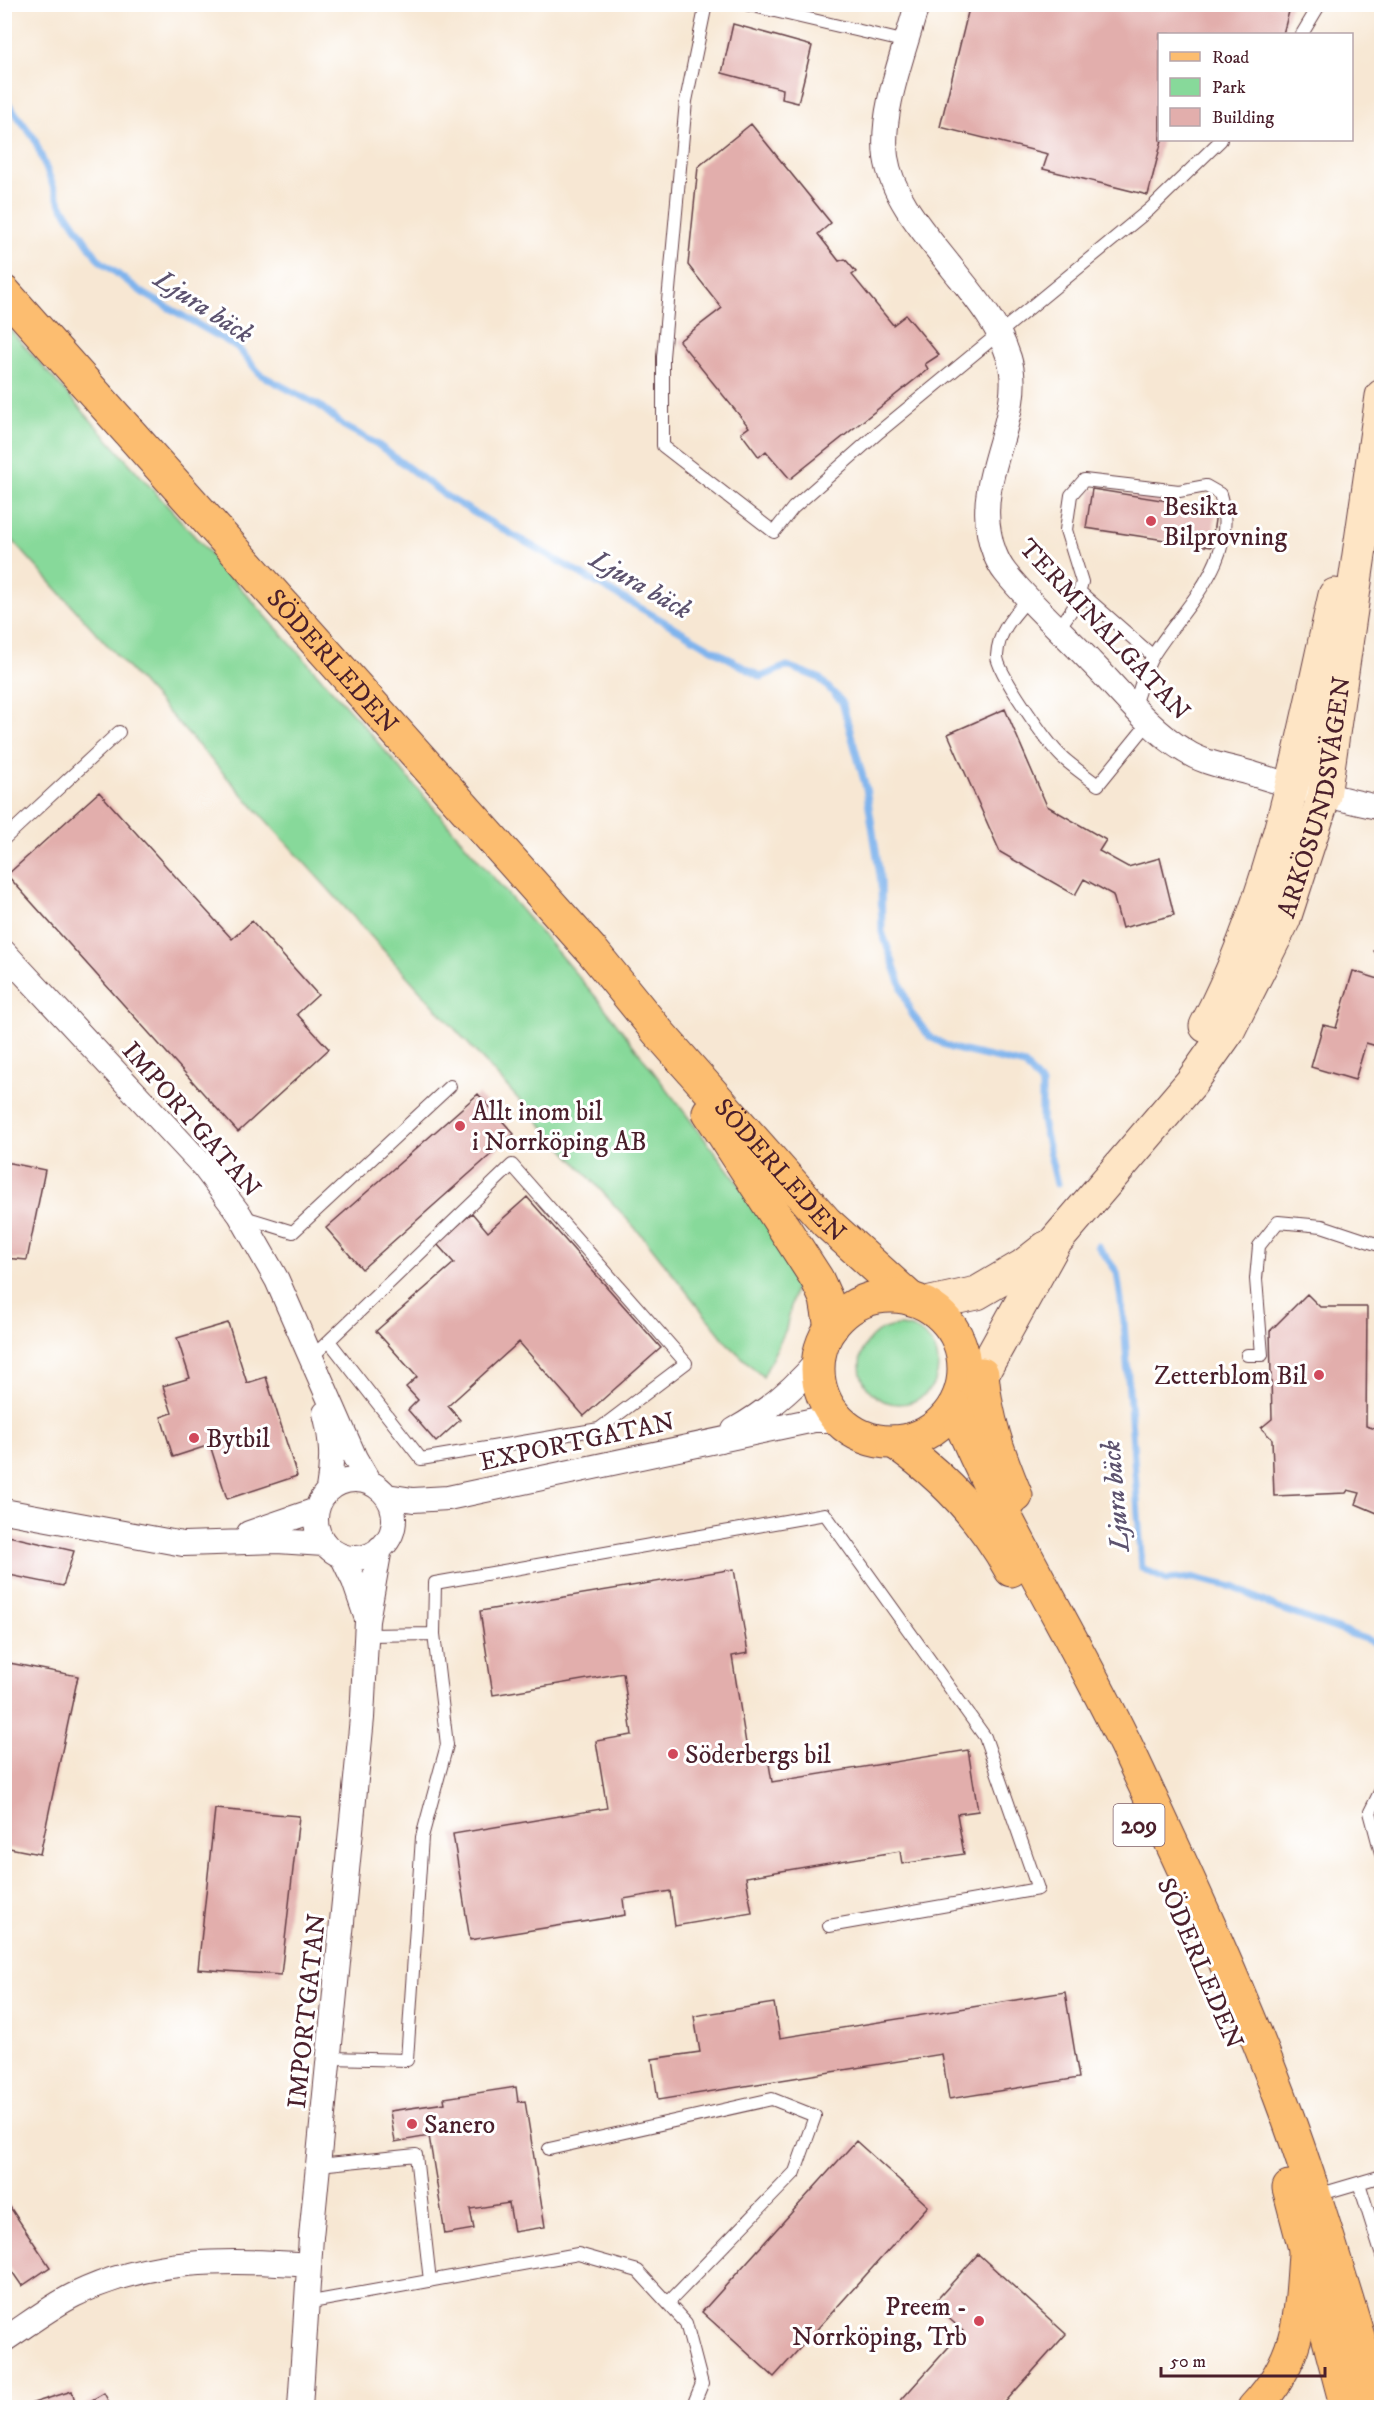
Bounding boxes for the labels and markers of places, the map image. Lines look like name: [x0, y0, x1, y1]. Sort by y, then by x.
place label: Besikta Bilprovning: [1163, 491, 1287, 554]
marker: Besikta Bilprovning: [1144, 514, 1158, 528]
place label: Allt inom bil i Norrköping AB: [472, 1096, 647, 1159]
marker: Allt inom bil i Norrköping AB: [453, 1119, 467, 1133]
place label: Zetterblom Bil: [1154, 1360, 1307, 1393]
marker: Zetterblom Bil: [1312, 1368, 1326, 1382]
place label: Bytbil: [206, 1423, 270, 1456]
marker: Bytbil: [187, 1431, 201, 1445]
place label: Söderbergs bil: [685, 1739, 831, 1772]
marker: Söderbergs bil: [666, 1747, 680, 1761]
place label: Sanero: [424, 2109, 495, 2142]
marker: Sanero: [405, 2117, 419, 2131]
place label: Preem - Norrköping, Trb: [792, 2291, 967, 2354]
marker: Preem - Norrköping, Trb: [972, 2314, 986, 2328]

